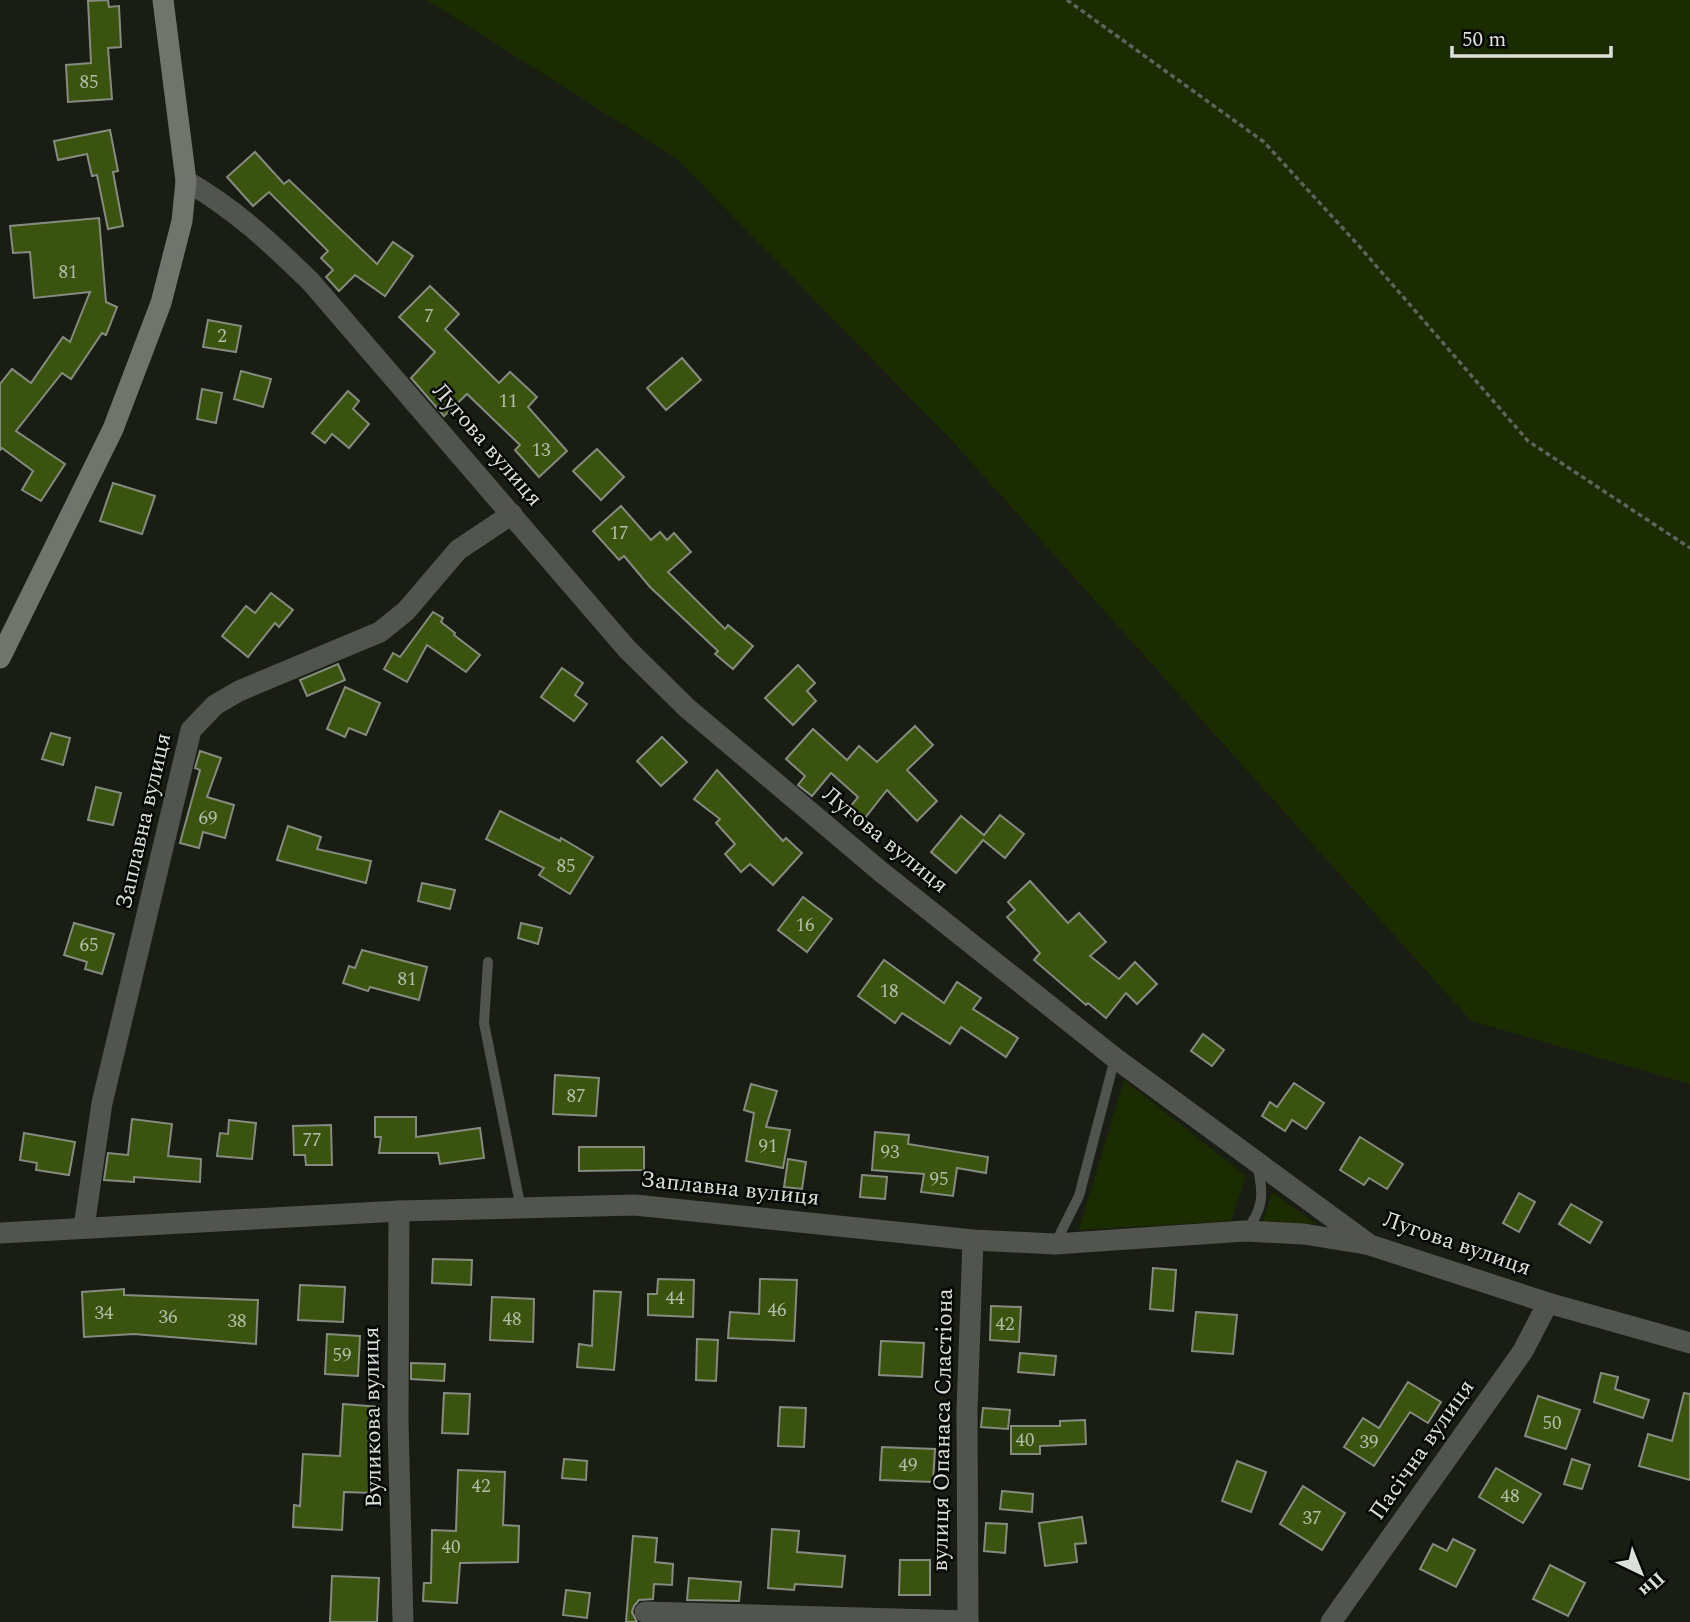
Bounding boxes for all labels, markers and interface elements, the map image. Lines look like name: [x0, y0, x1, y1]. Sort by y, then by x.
scale bar: [1452, 14, 1611, 58]
text: 50 m: [1462, 24, 1506, 56]
house number: 85: [79, 68, 99, 97]
house number: 81: [58, 258, 78, 287]
house number: 7: [424, 302, 434, 331]
house number: 2: [217, 322, 227, 351]
street label: Лугова вулиця: [423, 375, 551, 515]
house number: 11: [498, 387, 518, 416]
house number: 13: [531, 436, 551, 465]
house number: 17: [609, 519, 629, 548]
street label: Заплавна вулиця: [107, 729, 181, 913]
street label: Лугова вулиця: [814, 778, 956, 902]
house number: 69: [198, 804, 218, 833]
house number: 85: [556, 852, 576, 881]
house number: 16: [795, 911, 815, 940]
house number: 65: [79, 931, 99, 960]
house number: 81: [397, 965, 417, 994]
house number: 18: [879, 977, 899, 1006]
house number: 87: [566, 1082, 586, 1111]
house number: 77: [302, 1126, 322, 1155]
house number: 91: [758, 1132, 778, 1161]
house number: 93: [880, 1138, 900, 1167]
street label: Заплавна вулиця: [639, 1162, 821, 1216]
house number: 95: [929, 1165, 949, 1194]
street label: Лугова вулиця: [1378, 1202, 1536, 1286]
house number: 44: [665, 1284, 685, 1313]
street label: вулиця Опанаса Сластіона: [923, 1288, 963, 1572]
house number: 46: [767, 1296, 787, 1325]
house number: 34: [94, 1299, 114, 1328]
house number: 36: [158, 1303, 178, 1332]
house number: 48: [502, 1305, 522, 1334]
house number: 38: [227, 1307, 247, 1336]
house number: 42: [995, 1310, 1015, 1339]
street label: Вуликова вулиця: [354, 1326, 392, 1508]
house number: 59: [332, 1341, 352, 1370]
street label: Пасічна вулиця: [1360, 1372, 1484, 1528]
house number: 50: [1542, 1409, 1562, 1438]
house number: 40: [1015, 1426, 1035, 1455]
house number: 39: [1359, 1428, 1379, 1457]
house number: 49: [898, 1451, 918, 1480]
house number: 42: [471, 1472, 491, 1501]
house number: 48: [1500, 1482, 1520, 1511]
house number: 37: [1302, 1504, 1322, 1533]
house number: 40: [441, 1533, 461, 1562]
north arrow: [1606, 1538, 1676, 1608]
text: Пн: [1632, 1564, 1671, 1604]

